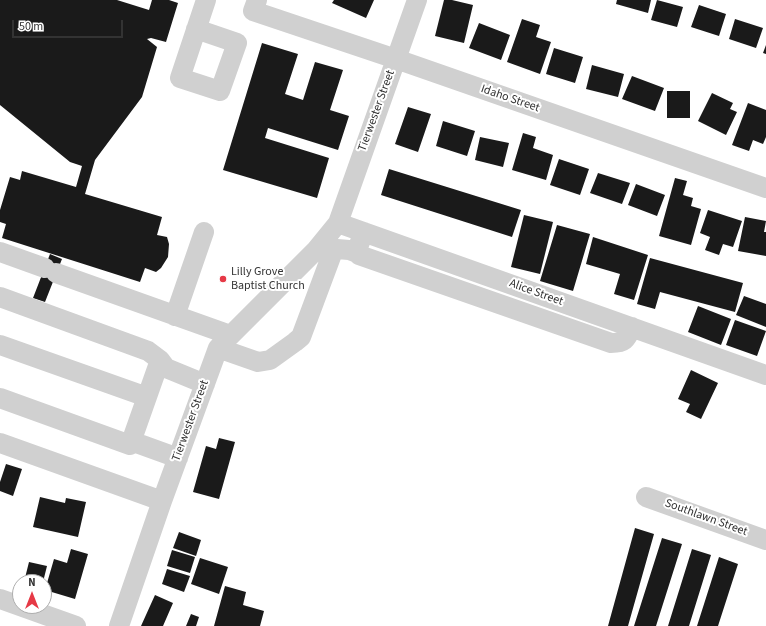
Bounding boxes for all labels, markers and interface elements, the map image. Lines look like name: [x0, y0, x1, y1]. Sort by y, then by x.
scale bar: [14, 12, 125, 38]
text: 50 m: [19, 18, 43, 35]
street label: Tierwester Street: [356, 68, 398, 154]
street label: Idaho Street: [479, 82, 541, 116]
place label: Lilly Grove Baptist Church: [231, 265, 305, 293]
marker: Lilly Grove Baptist Church: [218, 274, 228, 284]
street label: Alice Street: [507, 277, 565, 309]
street label: Tierwester Street: [170, 378, 212, 464]
street label: Southlawn Street: [663, 496, 749, 540]
north arrow: [12, 574, 52, 614]
text: N: [28, 575, 36, 590]

